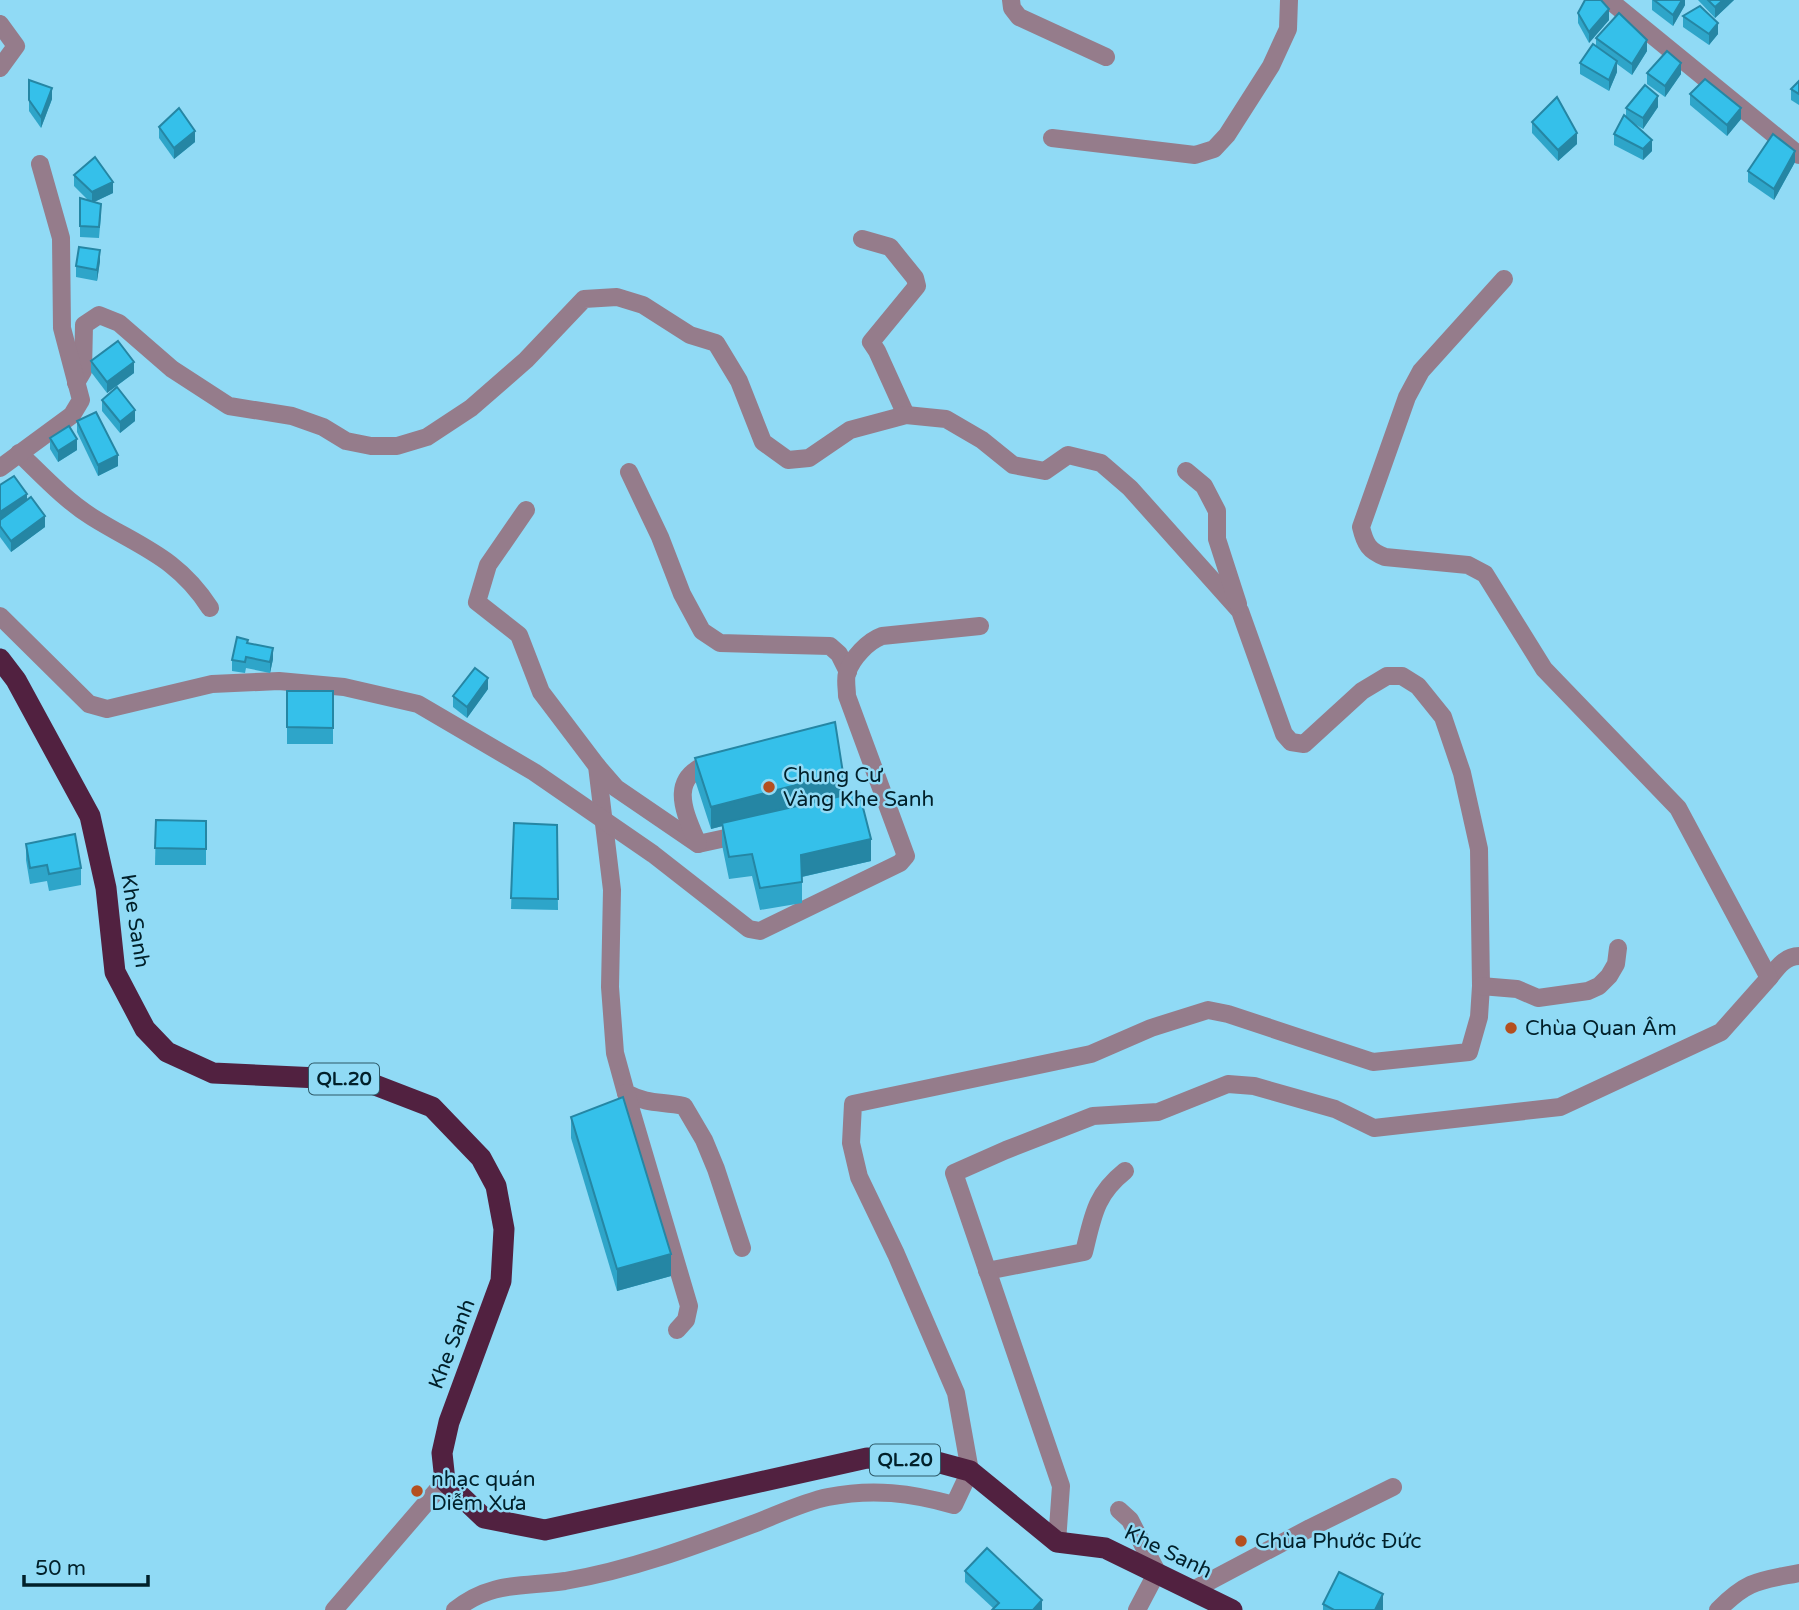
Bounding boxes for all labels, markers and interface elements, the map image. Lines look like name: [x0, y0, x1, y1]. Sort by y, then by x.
place label: Chung Cư Vàng Khe Sanh: [783, 763, 934, 812]
marker: Chung Cư Vàng Khe Sanh: [761, 779, 777, 795]
street label: Khe Sanh: [115, 872, 155, 970]
place label: Chùa Quan Âm: [1525, 1016, 1677, 1041]
marker: Chùa Quan Âm: [1503, 1020, 1519, 1036]
road number: QL.20: [309, 1064, 379, 1094]
street label: Khe Sanh: [423, 1295, 481, 1393]
road number: QL.20: [870, 1444, 940, 1476]
place label: nhạc quán Diễm Xưa: [431, 1467, 536, 1516]
marker: nhạc quán Diễm Xưa: [409, 1483, 425, 1499]
street label: Khe Sanh: [1120, 1520, 1216, 1584]
place label: Chùa Phước Đức: [1255, 1529, 1421, 1554]
marker: Chùa Phước Đức: [1233, 1533, 1249, 1549]
scale bar: [24, 1544, 149, 1588]
text: 50 m: [35, 1556, 86, 1581]

